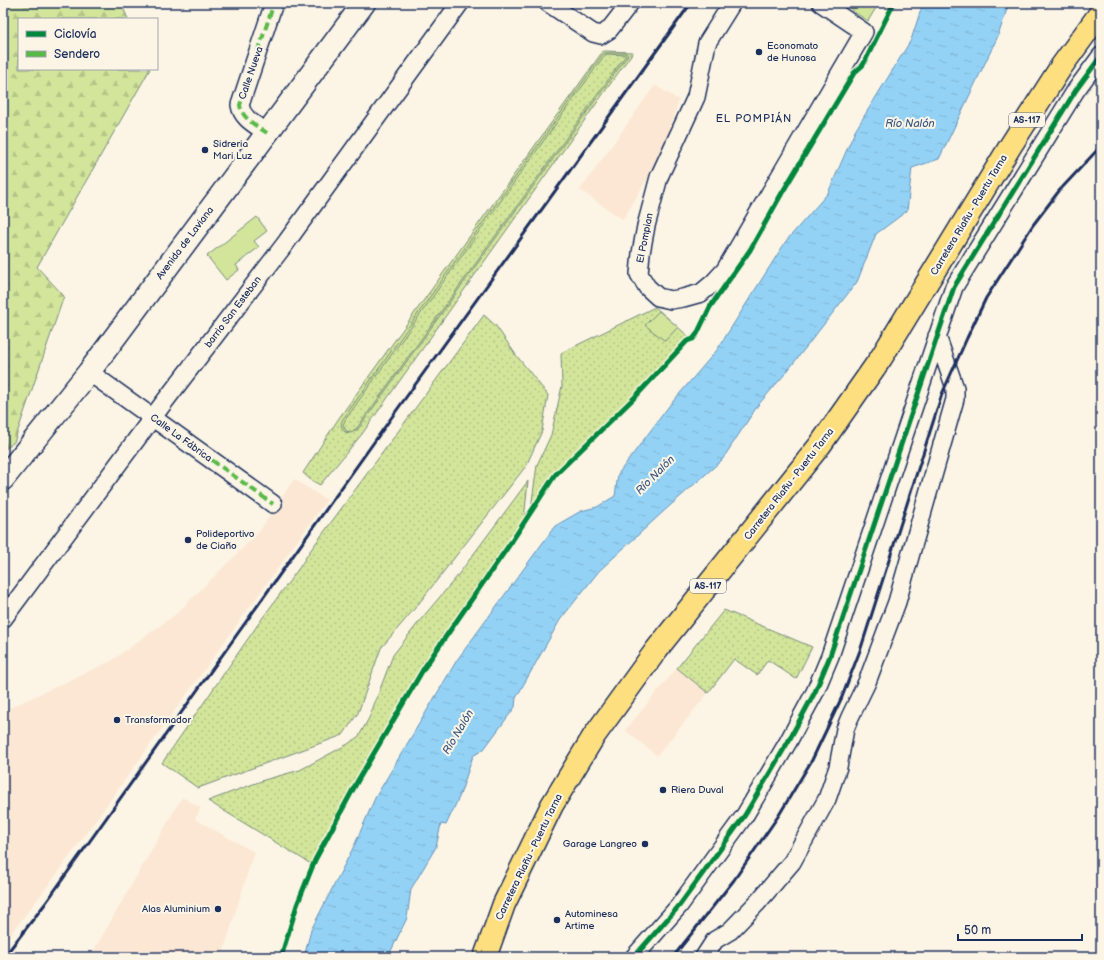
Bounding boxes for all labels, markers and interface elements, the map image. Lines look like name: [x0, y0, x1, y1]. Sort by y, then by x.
legend: [18, 18, 158, 70]
text: Ciclovía: [54, 27, 97, 42]
place label: Economato de Hunosa: [767, 40, 819, 64]
street label: Calle Nueva: [236, 45, 266, 101]
text: Sendero: [54, 47, 100, 62]
marker: Economato de Hunosa: [754, 47, 764, 57]
district label: EL POMPIÁN: [716, 111, 792, 125]
road number: AS-117: [1009, 113, 1045, 127]
water label: Río Nalón: [885, 117, 935, 130]
place label: Sidreria Mari Luz: [213, 138, 252, 162]
marker: Sidreria Mari Luz: [200, 145, 210, 155]
street label: Carretera Riañu - Puertu Tarna: [928, 152, 1010, 278]
street label: Avenida de Laviana: [154, 204, 217, 282]
street label: El Pompian: [634, 212, 656, 264]
street label: barrio San Esteban: [202, 274, 264, 350]
street label: Calle La Fábrica: [148, 412, 215, 465]
street label: Carretera Riañu - Puertu Tarna: [742, 425, 837, 542]
water label: Río Nalón: [633, 453, 677, 497]
place label: Polideportivo de Ciaño: [196, 528, 255, 552]
marker: Polideportivo de Ciaño: [183, 535, 193, 545]
road number: AS-117: [690, 579, 726, 593]
water label: Río Nalón: [440, 707, 476, 757]
place label: Transformador: [125, 714, 192, 726]
marker: Transformador: [112, 715, 122, 725]
place label: Riera Duval: [671, 784, 724, 796]
marker: Riera Duval: [658, 785, 668, 795]
street label: Carretera Riañu - Puertu Tarna: [493, 792, 565, 922]
place label: Garage Langreo: [563, 838, 637, 850]
marker: Garage Langreo: [640, 839, 650, 849]
place label: Alas Aluminium: [142, 903, 210, 915]
marker: Alas Aluminium: [213, 904, 223, 914]
place label: Autominesa Artime: [565, 908, 618, 932]
marker: Autominesa Artime: [552, 915, 562, 925]
scale bar: [958, 916, 1082, 942]
text: 50 m: [964, 923, 991, 938]

